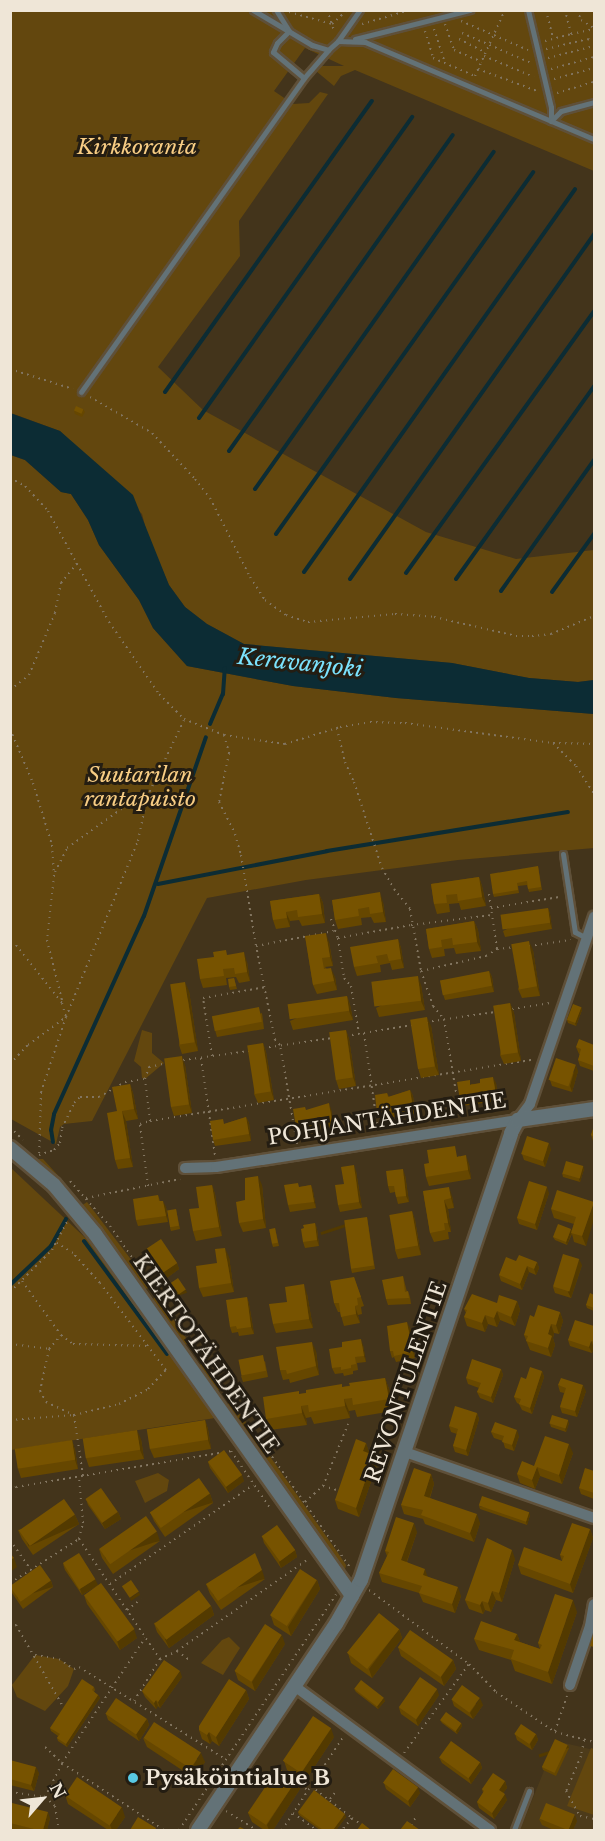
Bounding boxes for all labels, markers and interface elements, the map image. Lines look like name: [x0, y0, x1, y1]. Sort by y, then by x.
park label: Kirkkoranta: [77, 134, 197, 160]
water label: Keravanjoki: [236, 643, 364, 683]
park label: Suutarilan rantapuisto: [84, 762, 196, 812]
street label: POHJANTÄHDENTIE: [266, 1088, 508, 1150]
street label: KIERTOTÄHDENTIE: [128, 1250, 284, 1458]
street label: REVONTULENTIE: [360, 1278, 452, 1486]
place label: Pysäköintialue B: [145, 1765, 330, 1791]
north arrow: [12, 1769, 72, 1829]
marker: Pysäköintialue B: [126, 1771, 140, 1785]
text: N: [46, 1779, 70, 1802]

